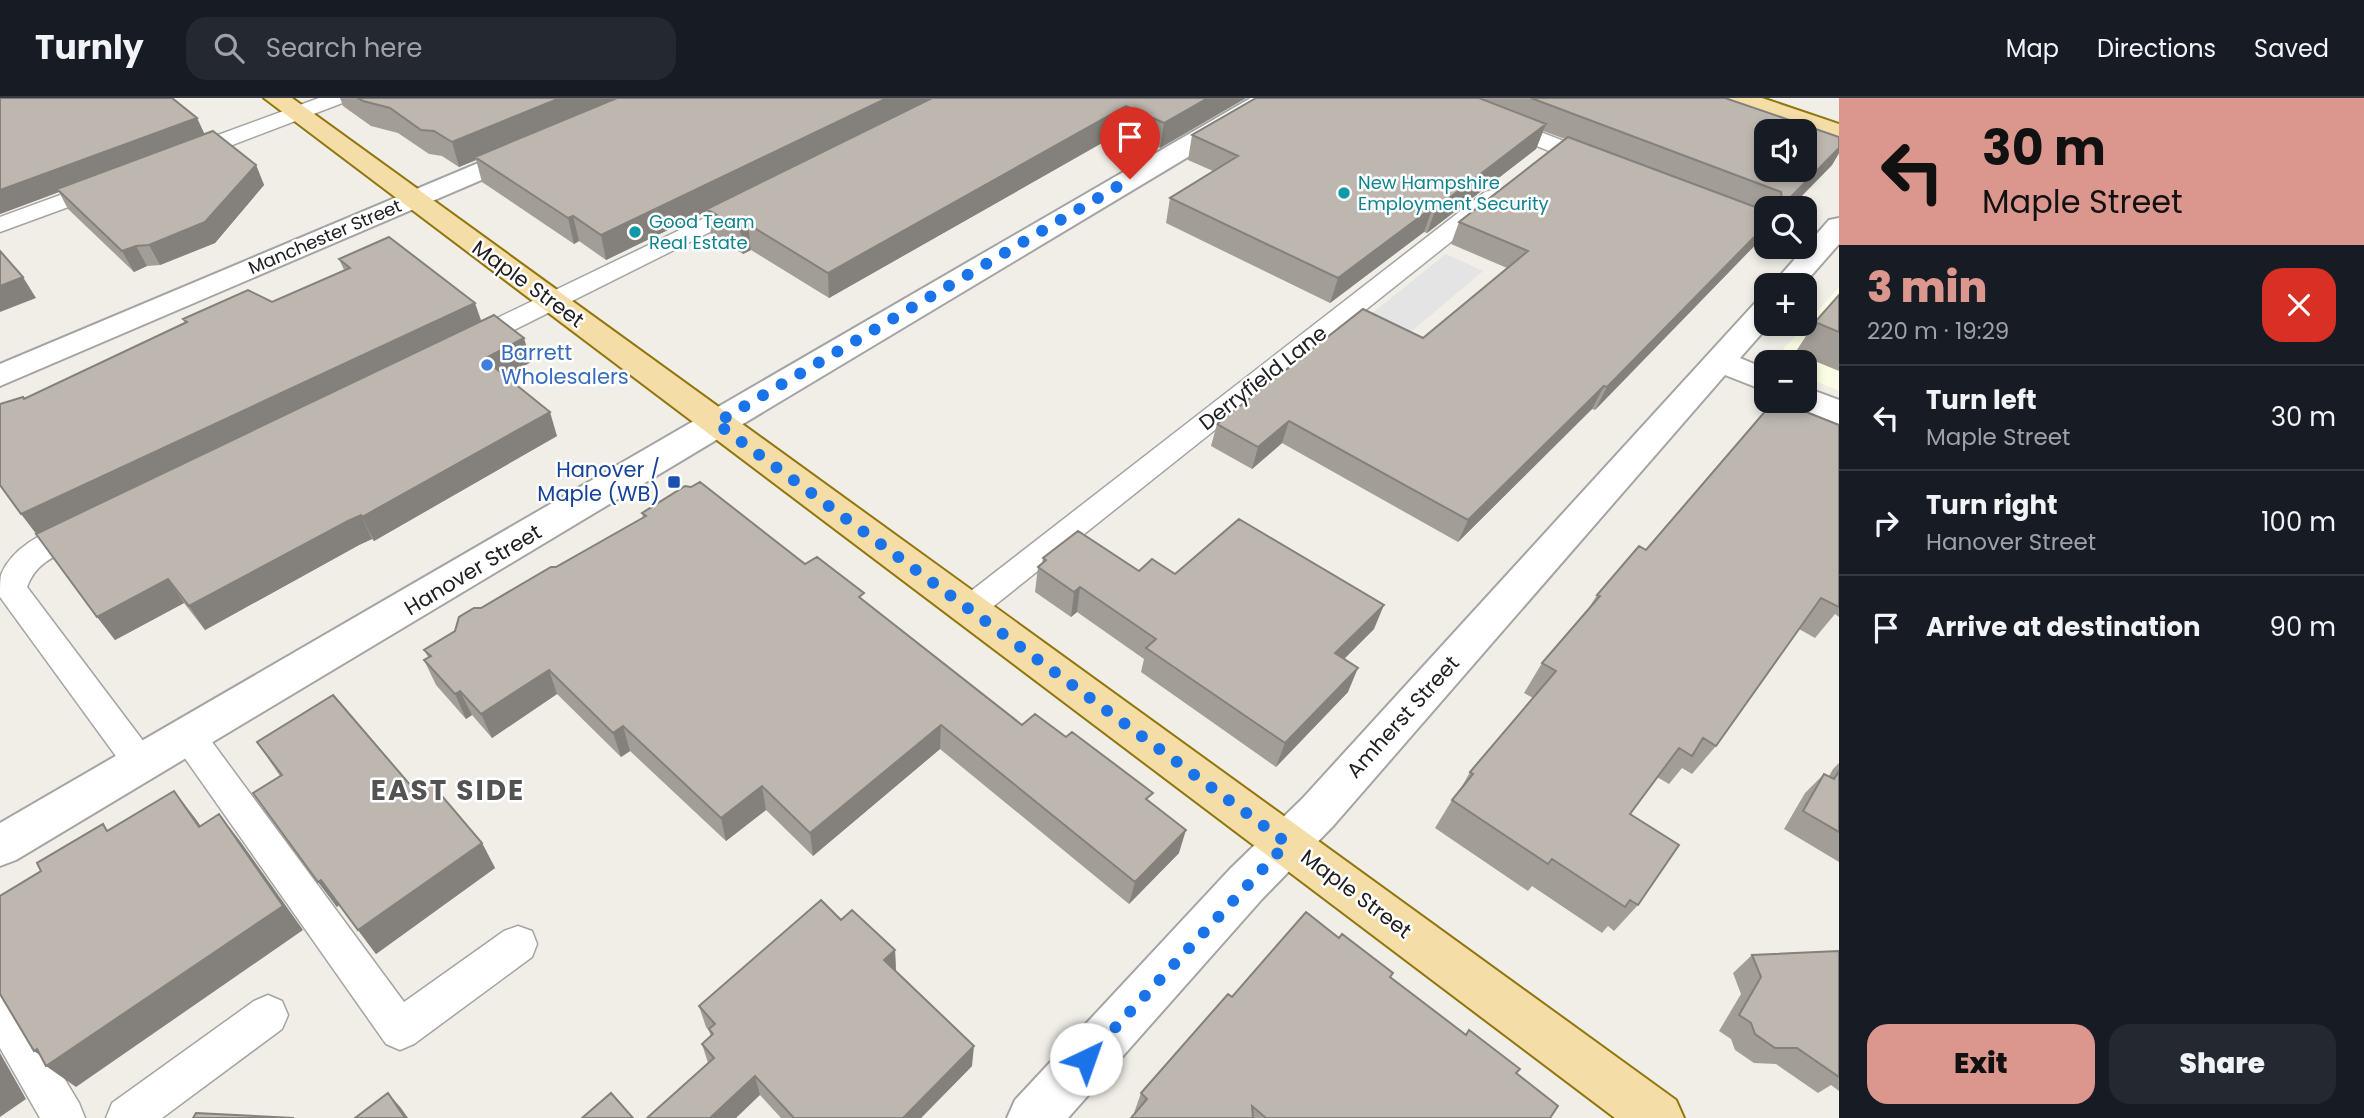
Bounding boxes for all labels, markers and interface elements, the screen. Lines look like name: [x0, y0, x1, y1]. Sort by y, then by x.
search box: [186, 17, 676, 80]
text: Turnly: [35, 24, 144, 71]
icon: search: [210, 29, 248, 67]
text: Search here: [266, 30, 422, 66]
text: Map: [2006, 32, 2059, 65]
text: Directions: [2097, 32, 2216, 65]
text: Saved: [2254, 32, 2329, 65]
pin: [1100, 107, 1160, 179]
text: 30 m: [1982, 114, 2106, 182]
icon: arrive: [1111, 118, 1149, 156]
map controls: [1754, 119, 1817, 413]
button: sound: [1754, 119, 1817, 182]
icon: left: [1867, 126, 1958, 217]
place label: New Hampshire Employment Security: [1358, 170, 1549, 216]
text: Maple Street: [1982, 179, 2183, 224]
marker: New Hampshire Employment Security: [1336, 185, 1352, 201]
street label: Manchester Street: [244, 193, 405, 280]
button: search: [1754, 196, 1817, 259]
place label: Good Team Real Estate: [649, 209, 755, 255]
marker: Good Team Real Estate: [627, 224, 643, 240]
street label: Maple Street: [466, 233, 590, 334]
text: 3 min: [1867, 258, 1987, 317]
button: close: [2262, 268, 2336, 342]
button: +: [1754, 273, 1817, 336]
text: 220 m · 19:29: [1867, 315, 2009, 347]
street label: Derryfield Lane: [1193, 318, 1333, 437]
place label: Barrett Wholesalers: [501, 338, 629, 391]
button: −: [1754, 350, 1817, 413]
marker: Barrett Wholesalers: [479, 357, 495, 373]
text: Turn left: [1926, 382, 2037, 418]
icon: left: [1867, 399, 1905, 437]
text: 30 m: [2271, 399, 2336, 435]
text: Maple Street: [1926, 421, 2070, 453]
place label: Hanover / Maple (WB): [537, 455, 660, 508]
marker: Hanover / Maple (WB): [666, 474, 682, 490]
text: Turn right: [1926, 487, 2058, 523]
icon: right: [1867, 504, 1905, 542]
text: 100 m: [2261, 504, 2336, 540]
street label: Hanover Street: [399, 517, 547, 622]
text: Hanover Street: [1926, 526, 2096, 558]
icon: arrive: [1867, 609, 1905, 647]
text: Arrive at destination: [1926, 609, 2201, 645]
text: 90 m: [2270, 609, 2336, 645]
street label: Amherst Street: [1340, 649, 1466, 784]
district label: EAST SIDE: [371, 771, 525, 810]
street label: Maple Street: [1295, 842, 1418, 945]
position arrow: [1049, 1022, 1123, 1096]
button: Exit: [1867, 1024, 2095, 1104]
button: Share: [2109, 1024, 2336, 1104]

